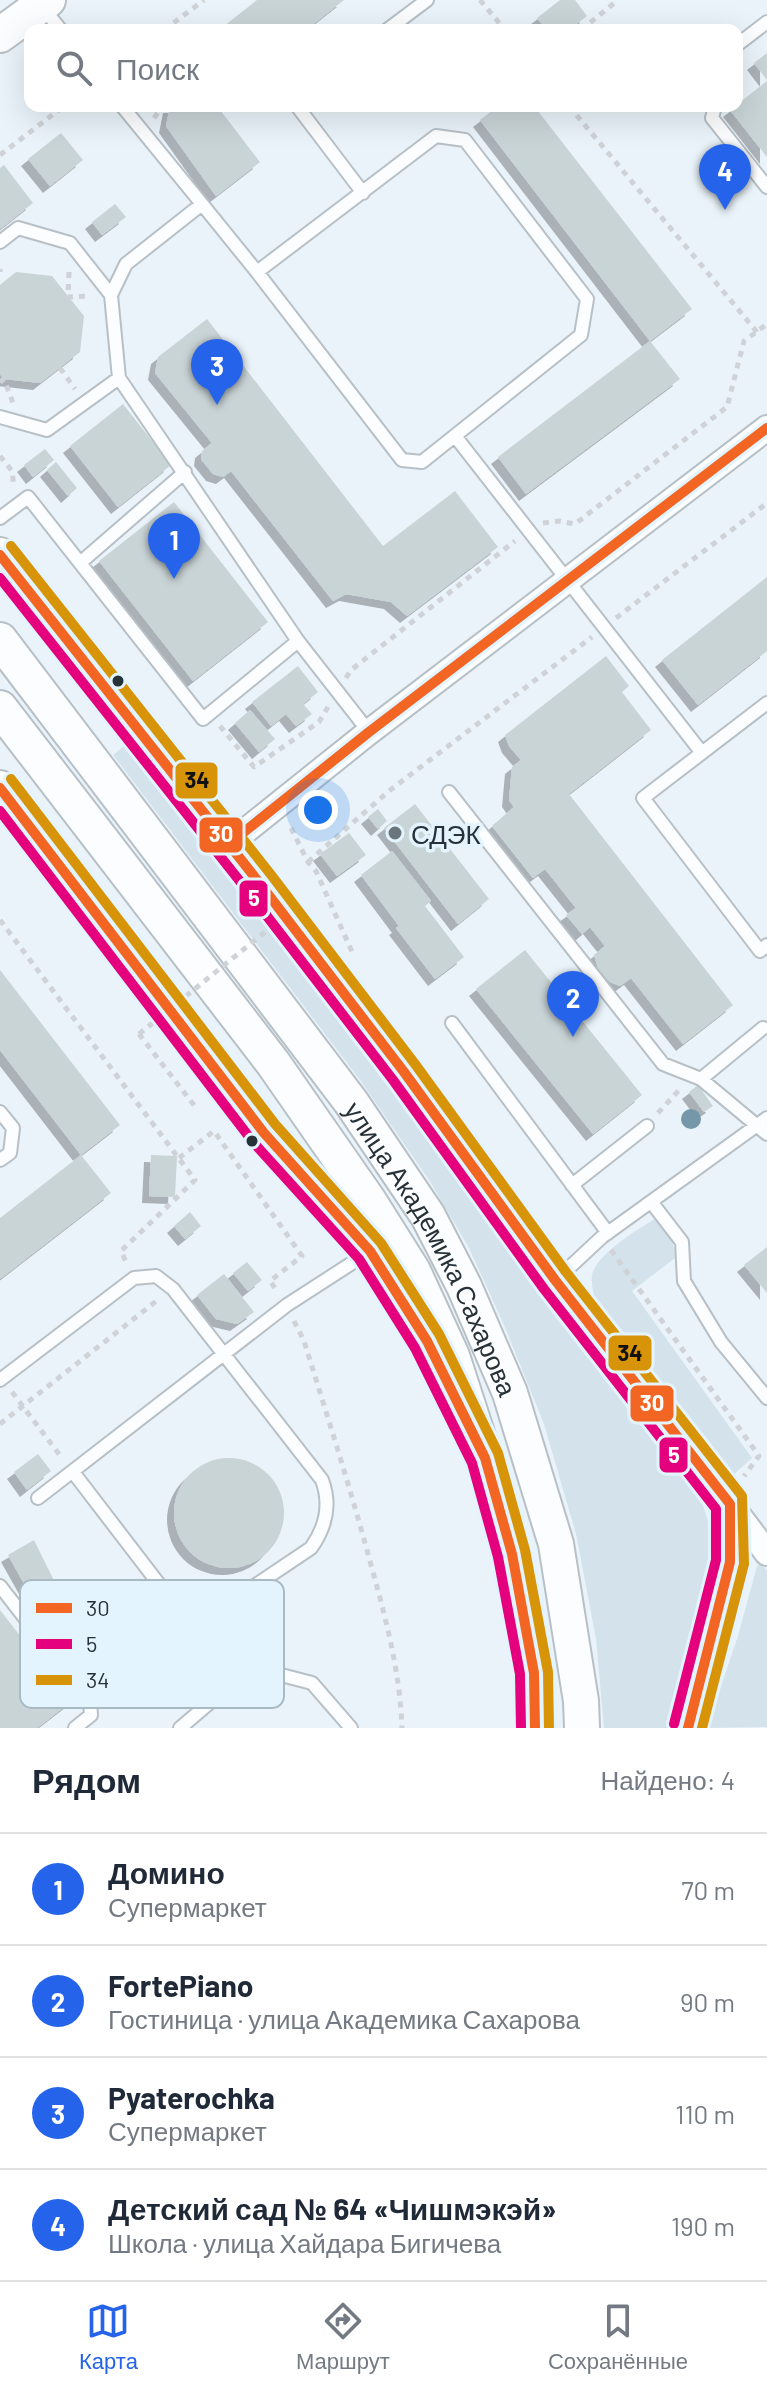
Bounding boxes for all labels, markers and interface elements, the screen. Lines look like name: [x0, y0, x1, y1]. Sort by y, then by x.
search box: [24, 24, 743, 112]
icon: search: [52, 46, 96, 90]
text: Поиск: [116, 50, 199, 86]
pin: 4: [699, 144, 751, 210]
pin: 3: [191, 339, 243, 405]
pin: 1: [148, 513, 200, 579]
unlabelled marker: [110, 673, 126, 689]
line badge: 34: [174, 761, 219, 800]
text: 34: [184, 766, 210, 792]
your location: [298, 790, 338, 830]
line badge: 30: [198, 816, 244, 854]
place label: СДЭК: [411, 818, 481, 849]
text: 30: [209, 820, 233, 846]
marker: СДЭК: [386, 824, 404, 842]
line badge: 5: [238, 879, 269, 918]
text: 5: [248, 884, 260, 910]
pin: 2: [547, 971, 599, 1037]
street label: улица Академика Сахарова: [339, 1095, 525, 1400]
unlabelled marker: [244, 1133, 260, 1149]
line badge: 34: [607, 1334, 653, 1372]
text: 34: [617, 1339, 643, 1365]
line badge: 30: [629, 1384, 675, 1423]
text: 30: [640, 1389, 664, 1415]
line badge: 5: [658, 1436, 689, 1474]
text: 5: [668, 1441, 680, 1467]
legend: [20, 1580, 284, 1708]
text: 30: [86, 1594, 110, 1620]
text: 5: [86, 1630, 97, 1656]
text: 34: [86, 1666, 109, 1692]
text: Рядом: [32, 1759, 141, 1800]
text: Найдено: 4: [600, 1764, 735, 1795]
text: Домино: [108, 1854, 225, 1890]
text: 1: [53, 1874, 63, 1905]
text: 70 m: [681, 1874, 735, 1905]
text: Супермаркет: [108, 1891, 267, 1922]
text: FortePiano: [108, 1967, 253, 2003]
text: 2: [51, 1986, 65, 2017]
text: 90 m: [680, 1986, 735, 2017]
text: Гостиница · улица Академика Сахарова: [108, 2003, 580, 2034]
text: Pyaterochka: [108, 2079, 275, 2115]
text: 3: [51, 2098, 65, 2129]
text: 110 m: [675, 2098, 735, 2129]
text: Супермаркет: [108, 2115, 267, 2146]
text: Детский сад № 64 «Чишмэкэй»: [108, 2190, 556, 2226]
text: 4: [50, 2210, 66, 2241]
text: 190 m: [671, 2210, 735, 2241]
text: Школа · улица Хайдара Бигичева: [108, 2227, 501, 2258]
tab: Карта: [79, 2299, 138, 2375]
tab: Маршрут: [296, 2299, 390, 2375]
tab: Сохранённые: [548, 2299, 688, 2375]

